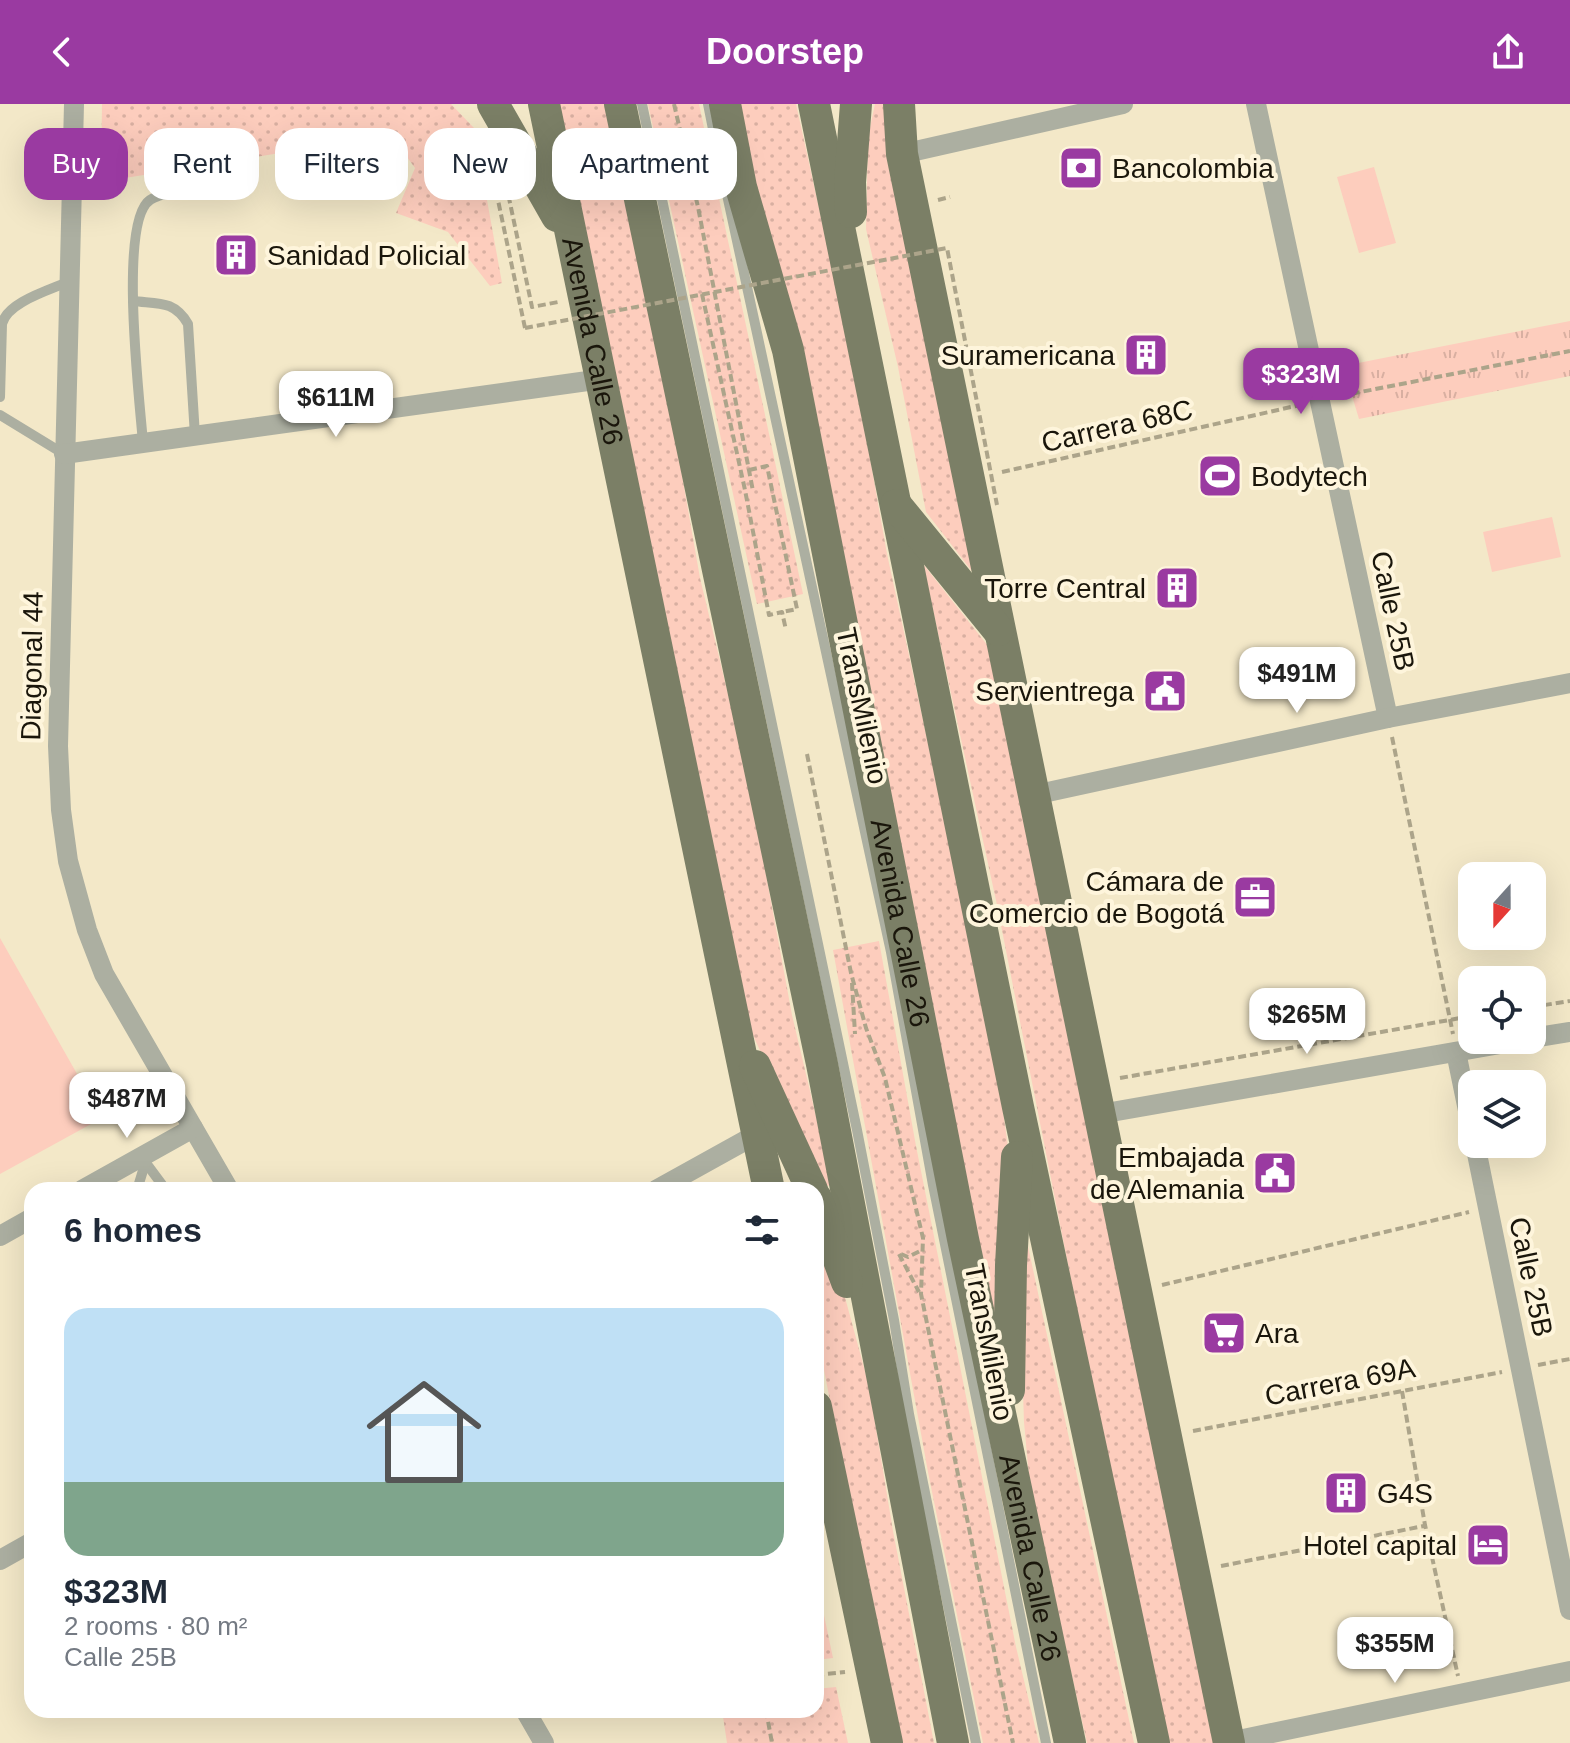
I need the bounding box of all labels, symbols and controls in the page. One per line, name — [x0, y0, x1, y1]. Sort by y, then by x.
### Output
icon: back — [40, 30, 84, 74]
icon: share — [1486, 30, 1530, 74]
text: Doorstep — [706, 31, 864, 72]
chip: Buy — [24, 128, 128, 200]
chip: Rent — [144, 128, 259, 200]
chip: Filters — [275, 128, 408, 200]
chip: New — [424, 128, 536, 200]
chip: Apartment — [552, 128, 737, 200]
bank icon: Bancolombia — [1057, 144, 1105, 192]
place label: Bancolombia — [1112, 153, 1274, 184]
building icon: Sanidad Policial — [212, 231, 260, 279]
street label: Avenida Calle 26 — [556, 234, 630, 448]
place label: Sanidad Policial — [267, 240, 466, 271]
building icon: Suramericana — [1122, 331, 1170, 379]
place label: Suramericana — [941, 340, 1115, 371]
pin: $323M — [1245, 348, 1357, 416]
text: $323M — [1261, 359, 1341, 389]
pin: $611M — [280, 371, 392, 439]
text: $611M — [297, 382, 375, 412]
street label: Carrera 68C — [1038, 394, 1196, 458]
sports icon: Bodytech — [1196, 452, 1244, 500]
place label: Bodytech — [1251, 461, 1368, 492]
street label: Calle 25B — [1365, 548, 1421, 674]
building icon: Torre Central — [1153, 564, 1201, 612]
place label: Torre Central — [984, 573, 1146, 604]
street label: Diagonal 44 — [15, 591, 49, 741]
street label: TransMilenio — [830, 625, 894, 787]
pin: $491M — [1241, 647, 1353, 715]
text: $491M — [1257, 658, 1337, 688]
public building icon: Servientrega — [1141, 667, 1189, 715]
place label: Servientrega — [975, 676, 1134, 707]
street label: Avenida Calle 26 — [865, 816, 936, 1029]
north arrow — [1458, 862, 1546, 950]
map controls — [1458, 862, 1546, 1158]
place label: Cámara de Comercio de Bogotá — [969, 866, 1224, 929]
office icon: Cámara de Comercio de Bogotá — [1231, 873, 1279, 921]
button: locate — [1458, 966, 1546, 1054]
pin: $265M — [1251, 988, 1363, 1056]
text: $265M — [1267, 999, 1347, 1029]
button: layers — [1458, 1070, 1546, 1158]
pin: $487M — [71, 1072, 183, 1140]
text: $487M — [87, 1083, 167, 1113]
place label: Embajada de Alemania — [1090, 1142, 1244, 1205]
public building icon: Embajada de Alemania — [1251, 1149, 1299, 1197]
icon: filters — [740, 1208, 784, 1252]
text: 6 homes — [64, 1211, 202, 1249]
street label: Calle 25B — [1503, 1214, 1559, 1340]
street label: TransMilenio — [959, 1261, 1019, 1423]
supermarket icon: Ara — [1200, 1309, 1248, 1357]
place label: Ara — [1255, 1318, 1299, 1349]
street label: Carrera 69A — [1262, 1352, 1418, 1412]
icon: home — [352, 1360, 496, 1504]
street label: Avenida Calle 26 — [994, 1451, 1068, 1664]
building icon: G4S — [1322, 1469, 1370, 1517]
place label: G4S — [1377, 1478, 1433, 1509]
hotel icon: Hotel capital — [1464, 1521, 1512, 1569]
place label: Hotel capital — [1303, 1530, 1457, 1561]
text: $323M — [64, 1572, 168, 1610]
text: 2 rooms · 80 m² — [64, 1611, 248, 1641]
pin: $355M — [1339, 1617, 1451, 1685]
text: $355M — [1355, 1628, 1435, 1658]
text: Calle 25B — [64, 1642, 177, 1672]

